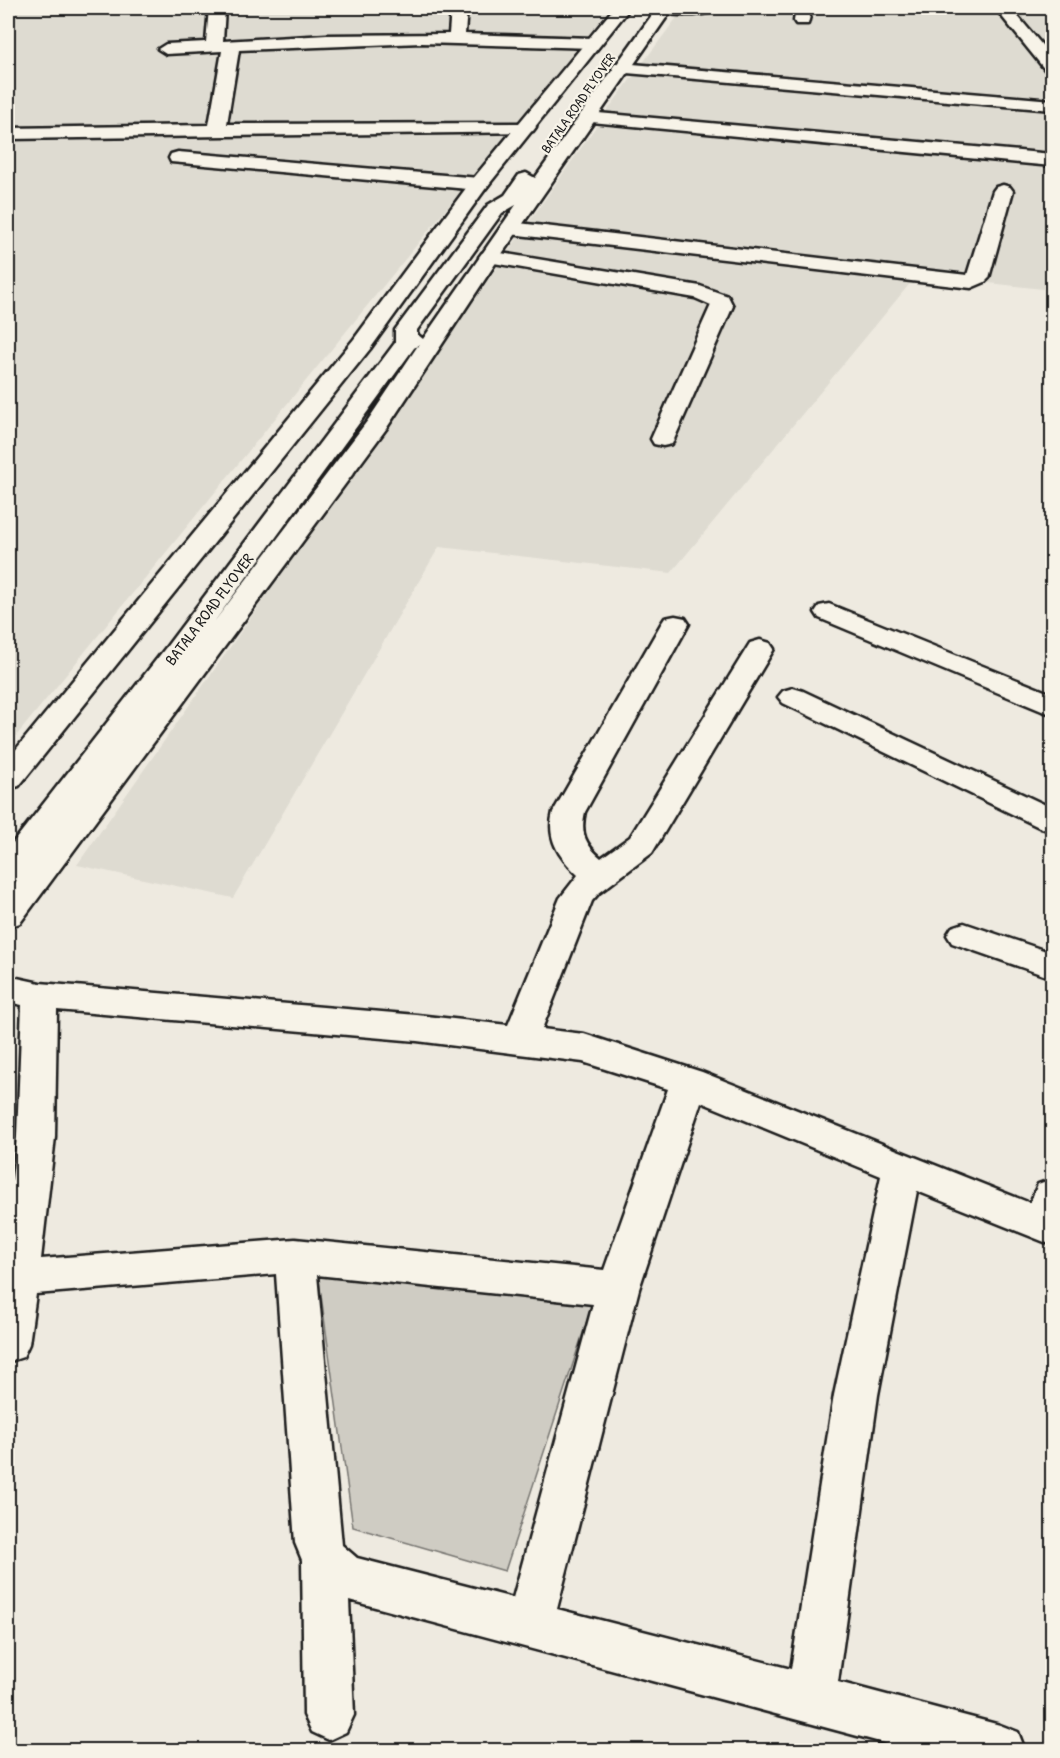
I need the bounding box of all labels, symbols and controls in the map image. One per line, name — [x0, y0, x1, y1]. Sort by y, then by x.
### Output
street label: BATALA ROAD FLYOVER — [536, 49, 619, 157]
street label: BATALA ROAD FLYOVER — [160, 548, 258, 670]

